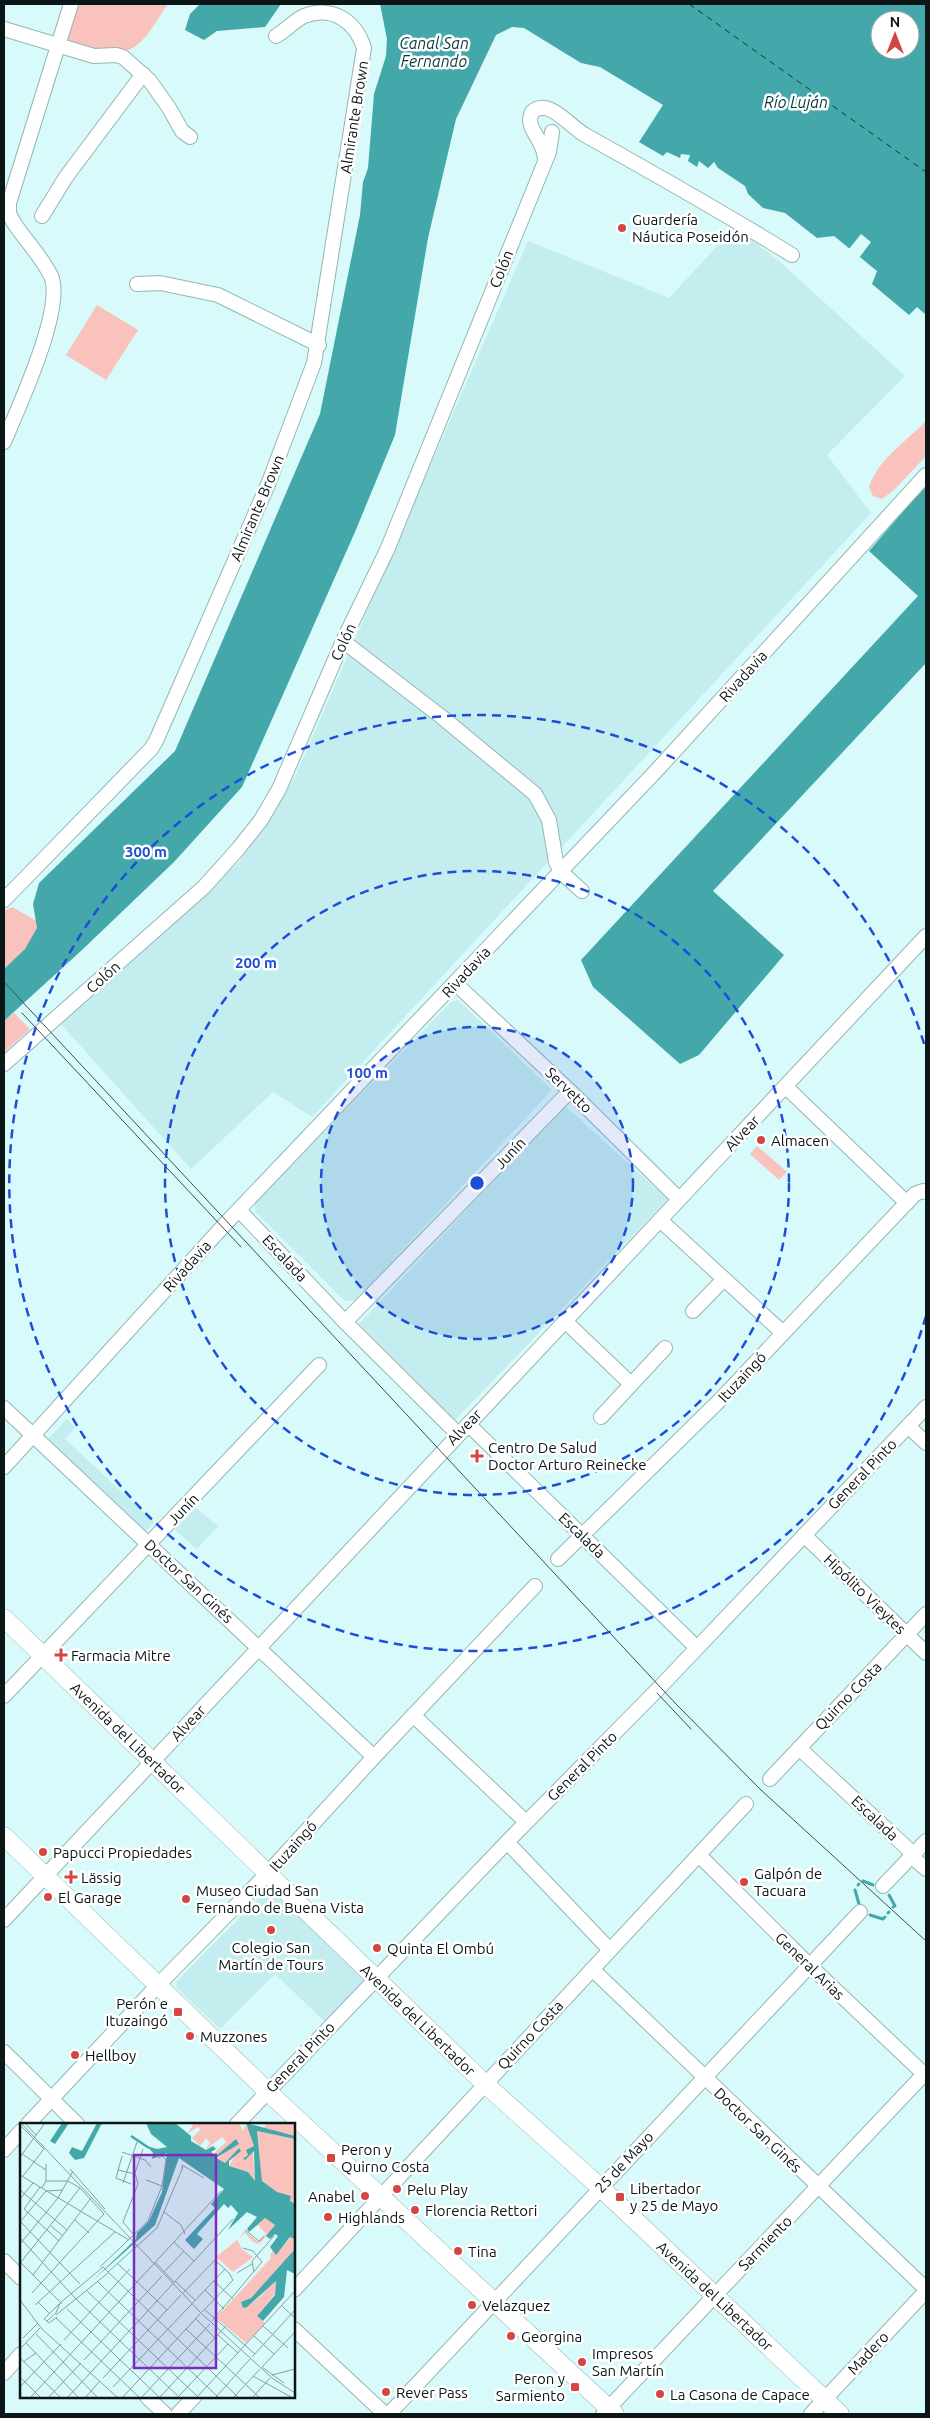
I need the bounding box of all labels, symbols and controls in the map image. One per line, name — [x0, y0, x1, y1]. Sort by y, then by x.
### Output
north arrow — [870, 10, 920, 60]
text: N — [890, 14, 900, 30]
water label: Canal San Fernando — [399, 34, 469, 70]
street label: Almirante Brown — [337, 59, 371, 175]
water label: Río Luján — [764, 93, 828, 111]
place label: Guardería Náutica Poseidón — [632, 211, 749, 245]
marker: Guardería Náutica Poseidón — [616, 222, 628, 234]
street label: Colón — [486, 248, 516, 290]
street label: Almirante Brown — [227, 452, 287, 564]
street label: Colón — [327, 621, 359, 663]
street label: Rivadavia — [716, 647, 770, 705]
text: 300 m — [125, 843, 167, 860]
street label: Rivadavia — [438, 943, 494, 1001]
text: 200 m — [235, 954, 277, 971]
street label: Colón — [83, 958, 123, 996]
text: 100 m — [346, 1064, 388, 1081]
street label: Servetto — [542, 1064, 596, 1116]
street label: Alvear — [721, 1112, 763, 1154]
place label: Almacen — [771, 1132, 829, 1149]
street label: Junín — [491, 1134, 529, 1172]
marker: Almacen — [755, 1134, 767, 1146]
centre of rings — [468, 1174, 486, 1192]
street label: Escalada — [259, 1231, 311, 1285]
street label: Rivadavia — [160, 1237, 214, 1295]
street label: Ituzaingó — [714, 1348, 770, 1406]
street label: Alvear — [443, 1406, 485, 1448]
street label: General Pinto — [824, 1435, 900, 1513]
place label: Centro De Salud Doctor Arturo Reinecke — [488, 1439, 647, 1473]
marker: Centro De Salud Doctor Arturo Reinecke — [470, 1449, 484, 1463]
street label: Junín — [164, 1490, 202, 1528]
street label: Escalada — [555, 1509, 609, 1561]
street label: Doctor San Ginés — [141, 1536, 237, 1626]
street label: Hipólito Vieytes — [821, 1551, 909, 1637]
place label: Farmacia Mitre — [71, 1647, 171, 1664]
marker: Farmacia Mitre — [55, 1649, 67, 1661]
street label: Quirno Costa — [811, 1658, 885, 1734]
street label: Avenida del Libertador — [67, 1679, 189, 1797]
street label: Alvear — [167, 1701, 209, 1744]
street label: General Pinto — [544, 1728, 620, 1804]
street label: Escalada — [848, 1792, 902, 1844]
street label: Ituzaingó — [266, 1817, 320, 1875]
place label: Papucci Propiedades — [53, 1844, 192, 1861]
marker: Papucci Propiedades — [37, 1846, 49, 1858]
place label: Galpón de Tacuara — [754, 1865, 822, 1899]
place label: Lässig — [81, 1869, 122, 1886]
marker: Lässig — [65, 1871, 77, 1883]
marker: Galpón de Tacuara — [738, 1876, 750, 1888]
place label: Museo Ciudad San Fernando de Buena Vista — [196, 1882, 364, 1916]
place label: El Garage — [58, 1889, 122, 1906]
marker: El Garage — [42, 1891, 54, 1903]
marker: Museo Ciudad San Fernando de Buena Vista — [180, 1893, 192, 1905]
marker: Colegio San Martín de Tours — [265, 1924, 277, 1936]
street label: General Arias — [772, 1929, 848, 2003]
place label: Colegio San Martín de Tours — [218, 1939, 324, 1973]
place label: Quinta El Ombú — [387, 1940, 494, 1957]
marker: Quinta El Ombú — [371, 1942, 383, 1954]
street label: Avenida del Libertador — [357, 1961, 479, 2079]
place label: Perón e Ituzaingó — [106, 1995, 168, 2029]
street label: Quirno Costa — [494, 1997, 566, 2073]
marker: Perón e Ituzaingó — [172, 2006, 184, 2018]
street label: General Pinto — [262, 2018, 338, 2096]
place label: Muzzones — [200, 2028, 267, 2045]
marker: Muzzones — [184, 2030, 196, 2042]
place label: Hellboy — [85, 2047, 136, 2064]
marker: Hellboy — [69, 2049, 81, 2061]
street label: Doctor San Ginés — [711, 2084, 805, 2176]
inset map — [20, 2123, 295, 2398]
street label: 25 de Mayo — [591, 2128, 657, 2196]
place label: Peron y Quirno Costa — [341, 2141, 429, 2175]
marker: Peron y Quirno Costa — [325, 2152, 337, 2164]
place label: Libertador y 25 de Mayo — [630, 2180, 718, 2214]
place label: Pelu Play — [407, 2181, 468, 2198]
marker: Pelu Play — [391, 2183, 403, 2195]
place label: Anabel — [308, 2188, 355, 2205]
marker: Anabel — [359, 2190, 371, 2202]
marker: Libertador y 25 de Mayo — [614, 2191, 626, 2203]
place label: Florencia Rettori — [425, 2202, 537, 2219]
marker: Florencia Rettori — [409, 2204, 421, 2216]
place label: Highlands — [338, 2209, 405, 2226]
marker: Highlands — [322, 2211, 334, 2223]
street label: Sarmiento — [735, 2212, 795, 2274]
street label: Avenida del Libertador — [653, 2238, 777, 2354]
place label: Tina — [468, 2243, 497, 2260]
marker: Tina — [452, 2245, 464, 2257]
place label: Velazquez — [482, 2297, 550, 2314]
marker: Velazquez — [466, 2299, 478, 2311]
place label: Georgina — [521, 2328, 582, 2345]
street label: Madero — [844, 2328, 892, 2378]
marker: Georgina — [505, 2330, 517, 2342]
place label: Impresos San Martín — [592, 2345, 664, 2379]
marker: Impresos San Martín — [576, 2356, 588, 2368]
place label: Peron y Sarmiento — [496, 2370, 565, 2404]
marker: Peron y Sarmiento — [569, 2381, 581, 2393]
place label: Rever Pass — [396, 2384, 468, 2401]
marker: Rever Pass — [380, 2386, 392, 2398]
place label: La Casona de Capace — [670, 2386, 810, 2403]
marker: La Casona de Capace — [654, 2388, 666, 2400]

